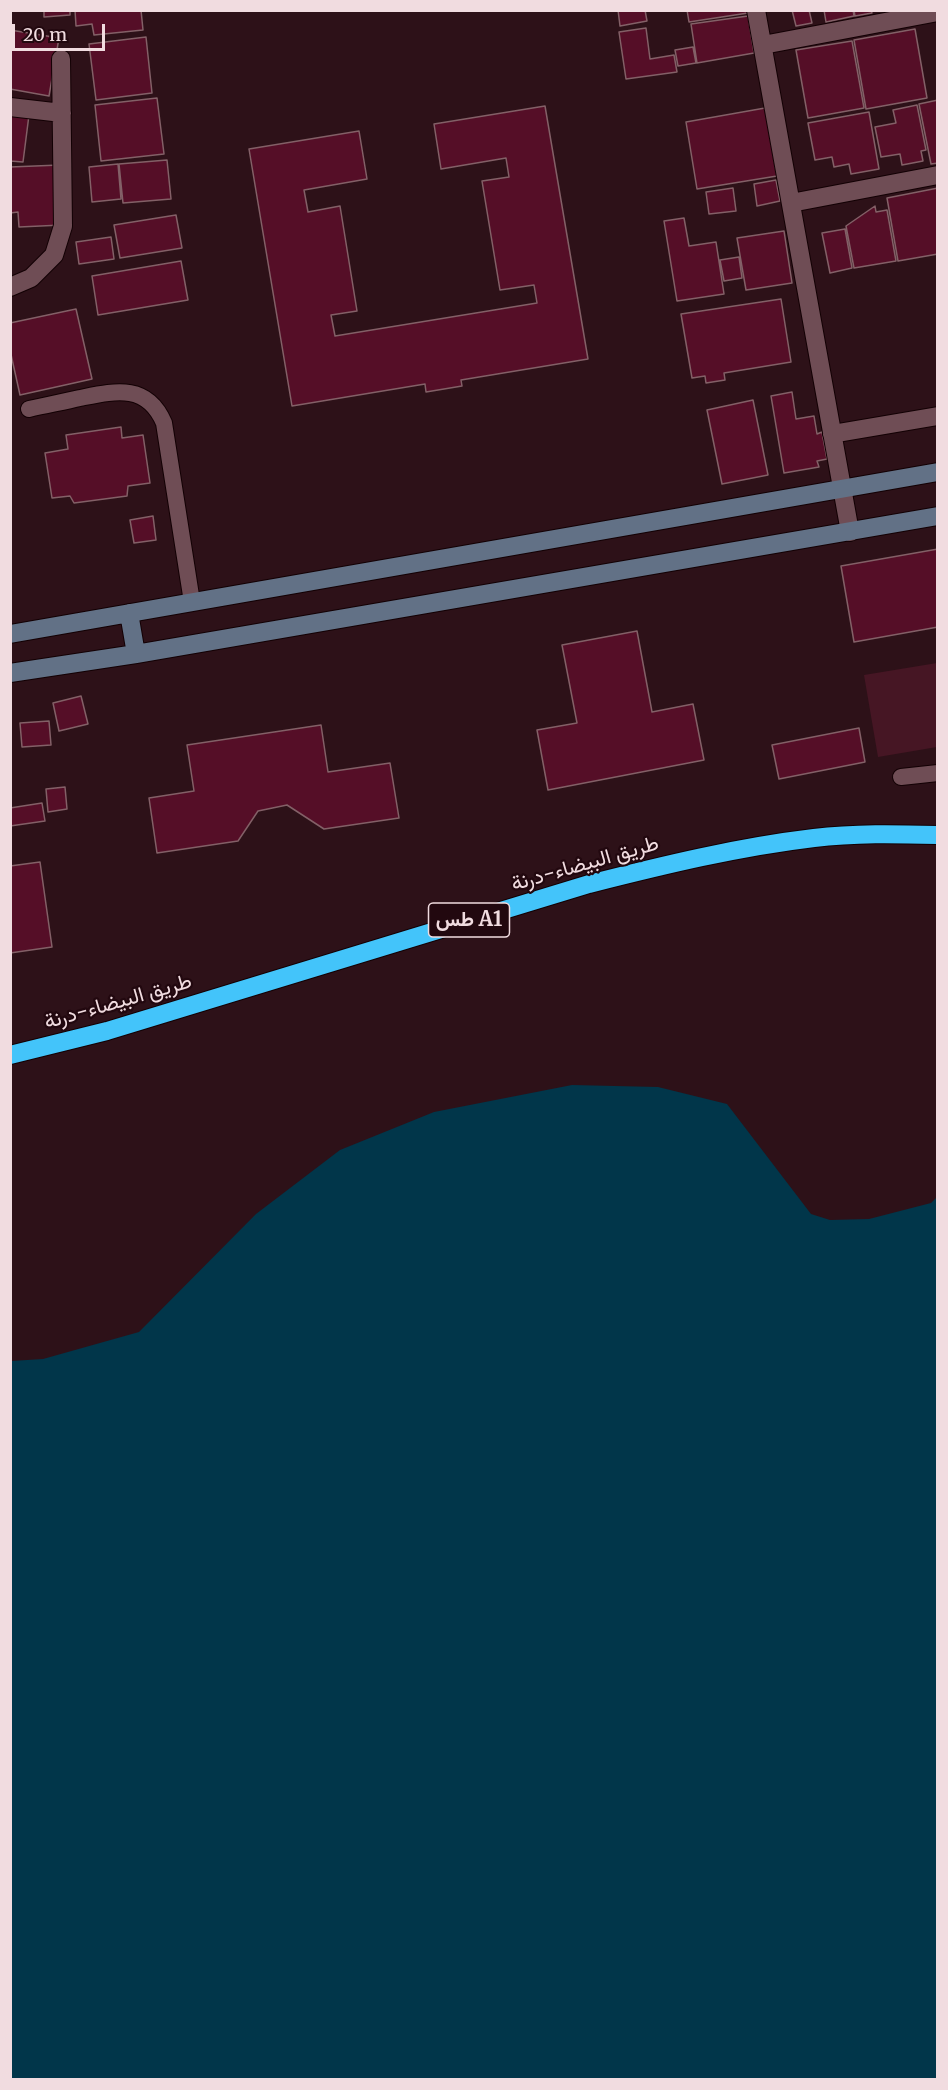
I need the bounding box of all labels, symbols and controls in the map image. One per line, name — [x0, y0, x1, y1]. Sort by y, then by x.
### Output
scale bar — [15, 12, 108, 50]
text: 20 m — [23, 23, 67, 46]
street label: طريق البيضاء-درنة — [508, 831, 662, 897]
road number: طس A1 — [428, 903, 510, 937]
street label: طريق البيضاء-درنة — [41, 969, 195, 1035]

